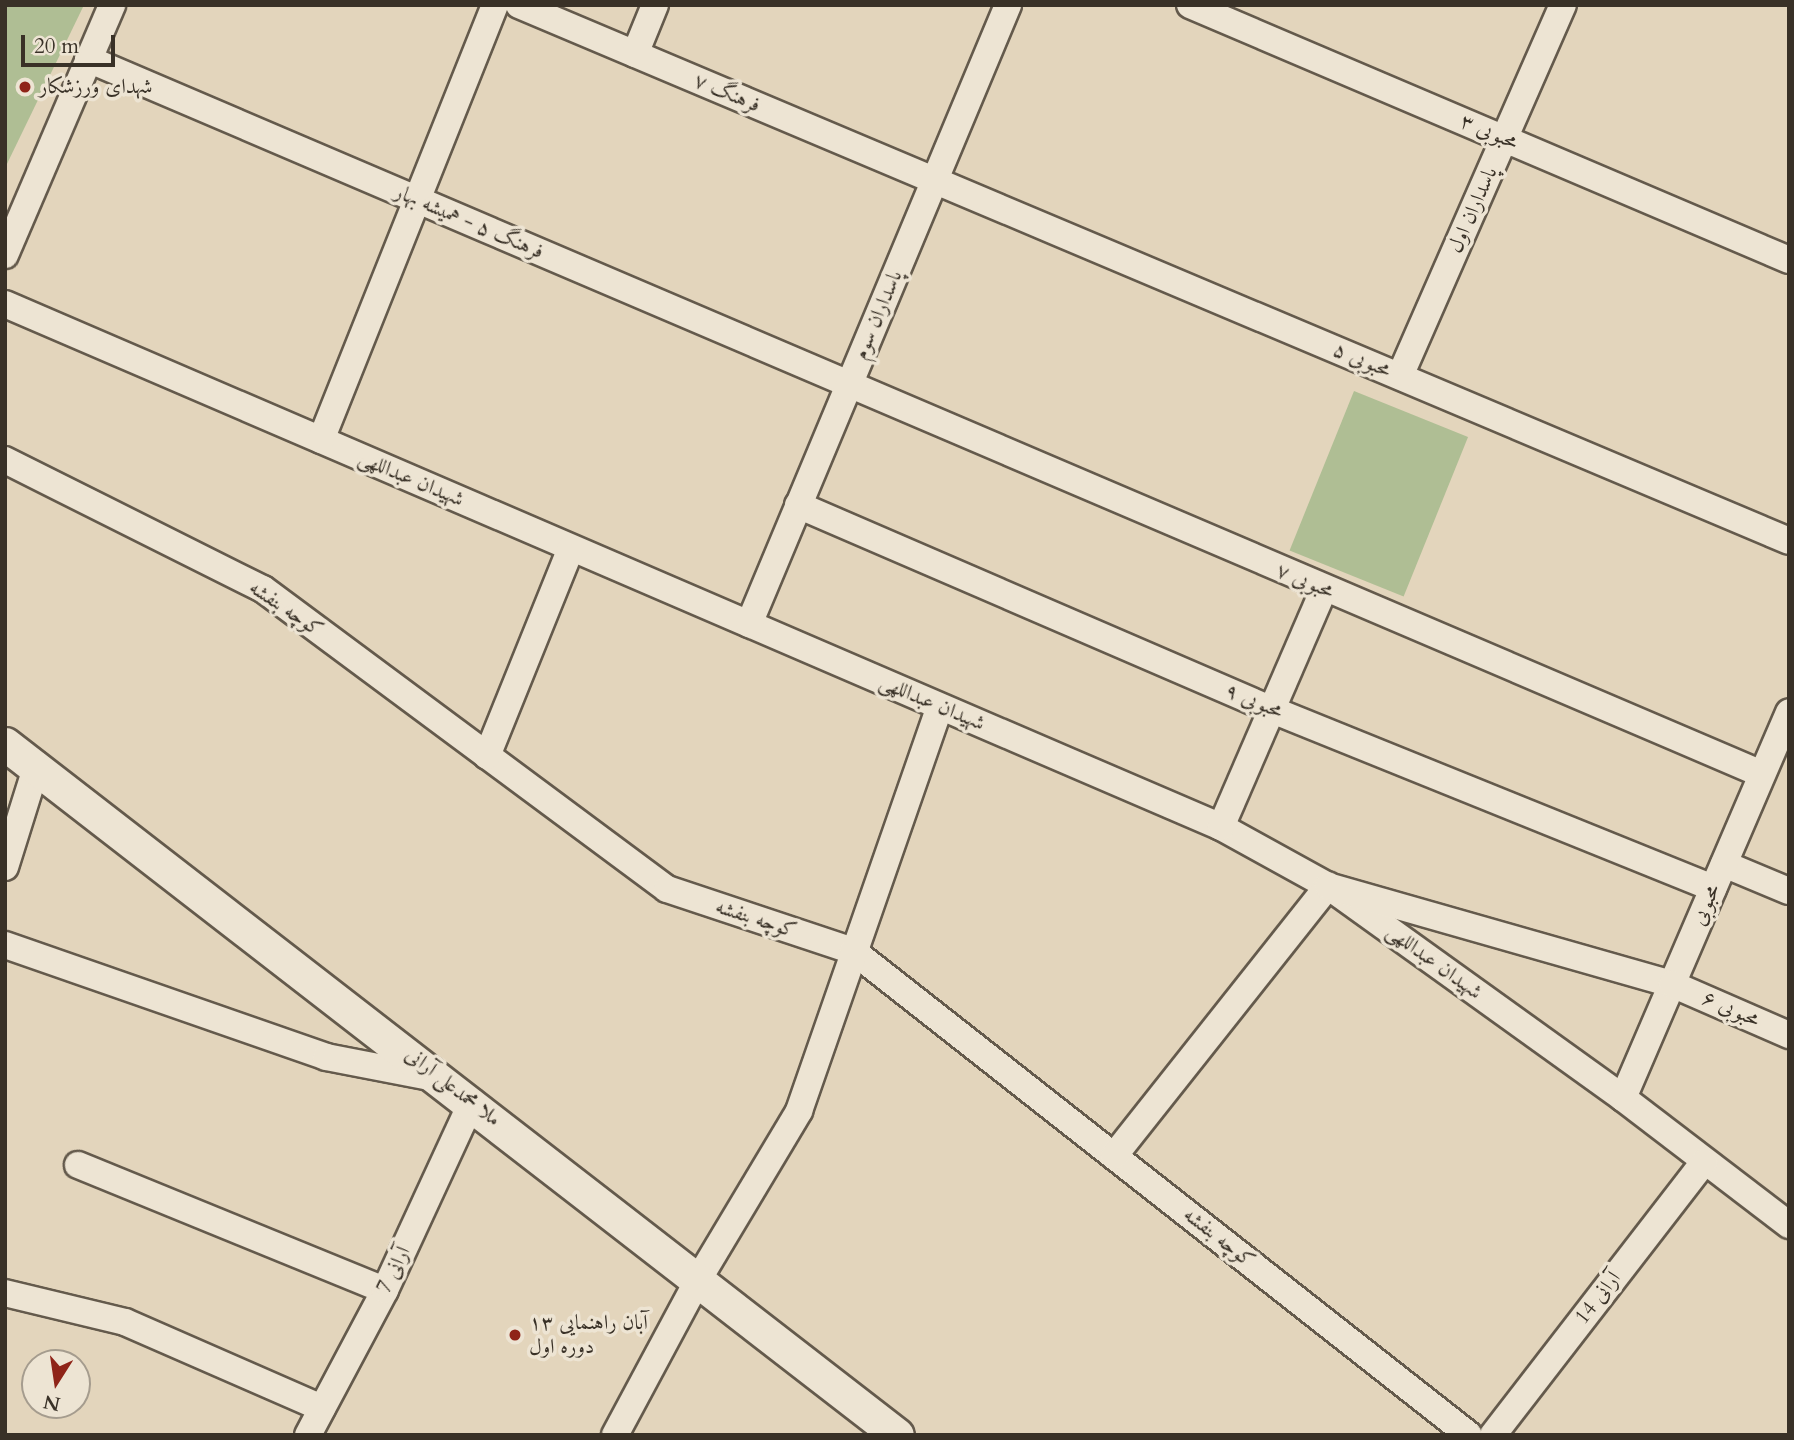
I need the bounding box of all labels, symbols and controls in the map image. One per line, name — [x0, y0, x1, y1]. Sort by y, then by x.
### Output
scale bar — [24, 21, 119, 65]
text: 20 m — [34, 32, 79, 61]
street label: فرهنگ ۷ — [690, 68, 764, 118]
place label: شهدای ورزشکار — [39, 74, 153, 100]
marker: شهدای ورزشکار — [17, 79, 33, 95]
street label: محبوبی ۳ — [1456, 109, 1522, 155]
street label: پاسداران اول — [1443, 163, 1503, 257]
street label: فرهنگ ۵ - همیشه بهار — [391, 179, 547, 265]
street label: پاسداران سوم — [848, 267, 908, 363]
street label: محبوبی ۵ — [1329, 337, 1395, 383]
street label: شهیدان عبداللهی — [354, 445, 468, 513]
street label: محبوبی ۷ — [1272, 558, 1338, 604]
street label: کوچه بنفشه — [244, 575, 328, 643]
street label: شهیدان عبداللهی — [875, 669, 989, 737]
street label: محبوبی ۹ — [1221, 678, 1287, 724]
street label: محبوبی — [1686, 881, 1726, 929]
street label: کوچه بنفشه — [712, 894, 800, 944]
street label: شهیدان عبداللهی — [1381, 919, 1487, 1005]
street label: محبوبی ۶ — [1698, 985, 1764, 1033]
street label: ملا محمدعلی آرانی — [400, 1042, 506, 1132]
street label: کوچه بنفشه — [1178, 1202, 1260, 1274]
street label: آرانی 7 — [372, 1242, 416, 1298]
street label: آرانی 14 — [1570, 1267, 1626, 1329]
place label: ۱۳ آبان راهنمایی دوره اول — [529, 1310, 648, 1360]
marker: ۱۳ آبان راهنمایی دوره اول — [507, 1327, 523, 1343]
north arrow — [21, 1349, 91, 1419]
text: N — [41, 1388, 63, 1417]

